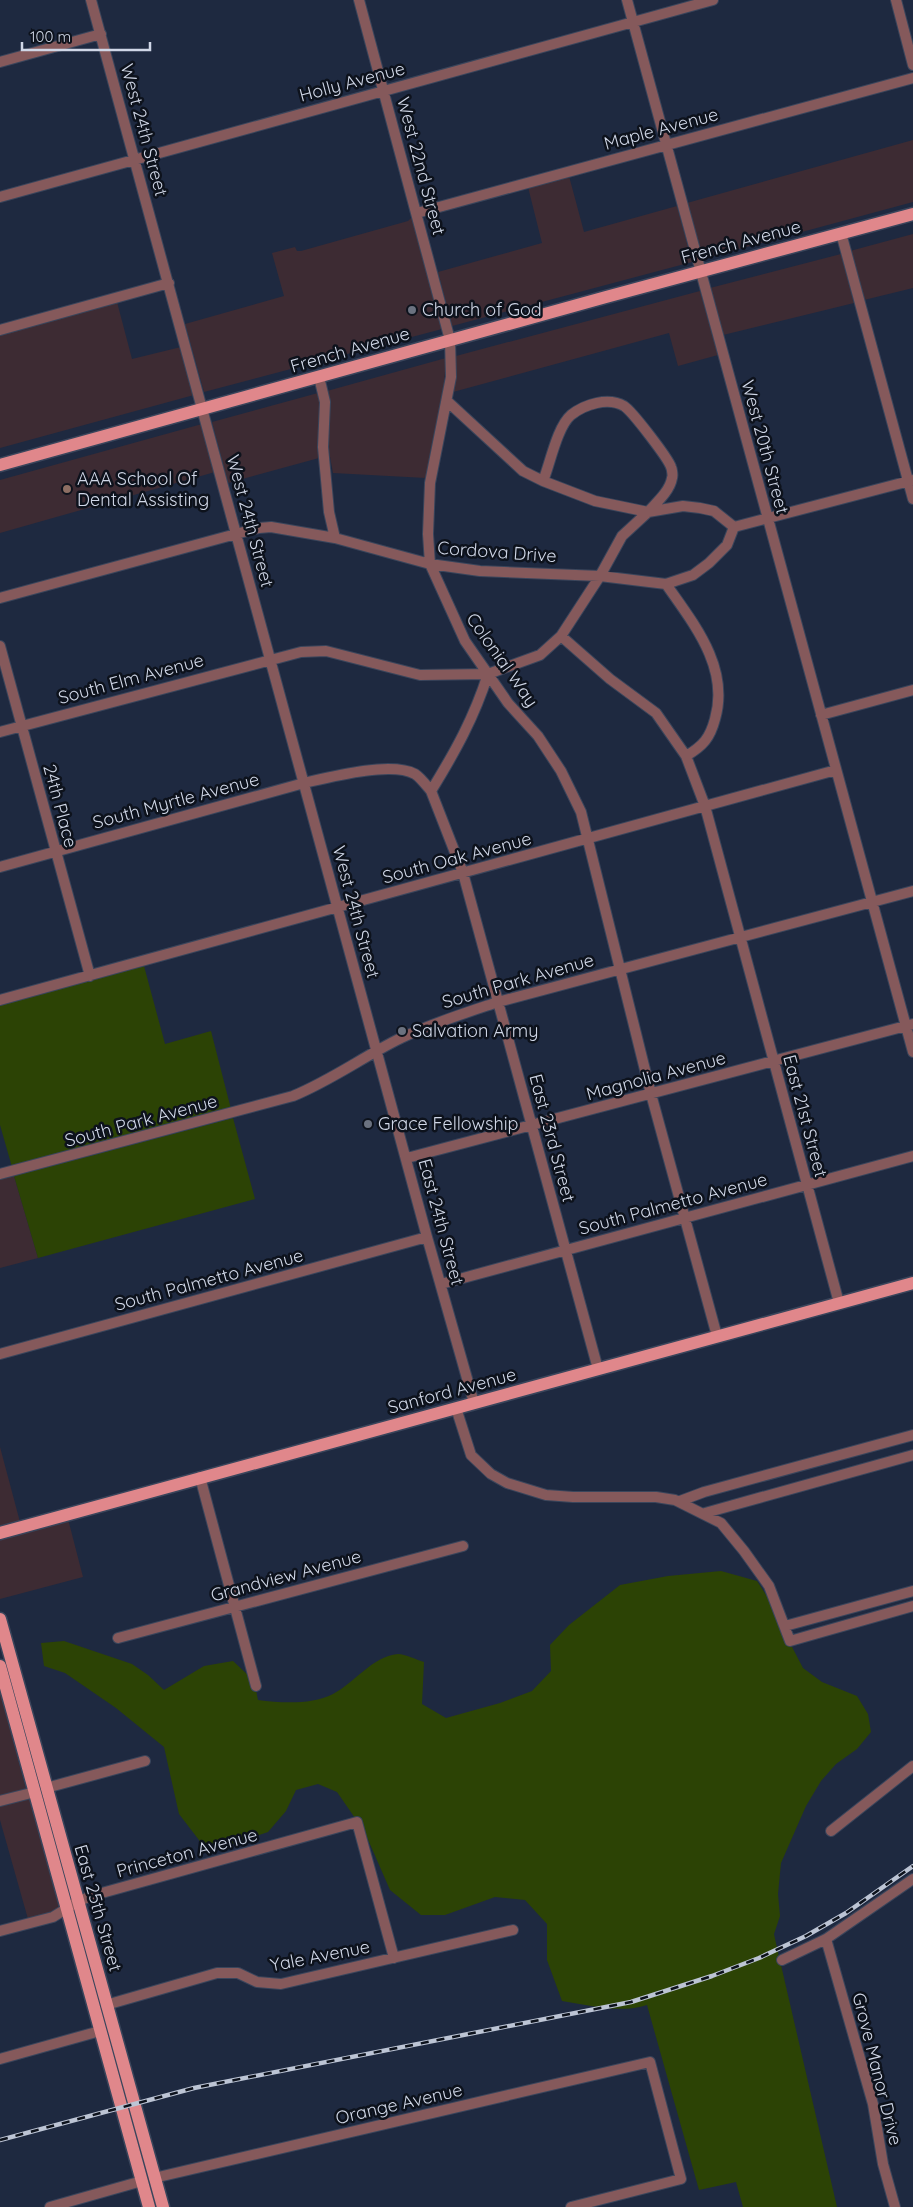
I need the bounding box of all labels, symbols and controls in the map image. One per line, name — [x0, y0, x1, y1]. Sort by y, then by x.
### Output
scale bar — [22, 20, 150, 52]
text: 100 m — [30, 27, 71, 46]
street label: Holly Avenue — [296, 56, 407, 107]
street label: West 24th Street — [116, 61, 173, 199]
street label: West 22nd Street — [392, 94, 451, 237]
street label: Maple Avenue — [601, 102, 721, 155]
street label: French Avenue — [678, 214, 803, 269]
place label: Church of God — [422, 298, 542, 321]
marker: Church of God — [406, 304, 418, 316]
street label: French Avenue — [287, 321, 412, 378]
street label: West 20th Street — [737, 377, 794, 516]
street label: West 24th Street — [222, 452, 279, 590]
place label: AAA School Of Dental Assisting — [77, 467, 209, 511]
marker: AAA School Of Dental Assisting — [61, 483, 73, 495]
street label: Cordova Drive — [437, 536, 557, 567]
street label: Colonial Way — [461, 608, 543, 711]
street label: South Elm Avenue — [56, 648, 206, 709]
street label: 24th Place — [38, 762, 83, 850]
street label: South Myrtle Avenue — [90, 767, 262, 834]
street label: South Oak Avenue — [380, 827, 534, 888]
street label: West 24th Street — [328, 843, 385, 981]
street label: South Park Avenue — [439, 948, 597, 1013]
place label: Salvation Army — [412, 1019, 538, 1042]
marker: Salvation Army — [396, 1025, 408, 1037]
street label: Magnolia Avenue — [583, 1046, 728, 1105]
street label: East 21st Street — [778, 1052, 833, 1180]
street label: East 23rd Street — [524, 1071, 581, 1204]
street label: South Park Avenue — [62, 1089, 220, 1152]
place label: Grace Fellowship — [378, 1112, 519, 1135]
marker: Grace Fellowship — [362, 1118, 374, 1130]
street label: East 24th Street — [414, 1156, 469, 1288]
street label: South Palmetto Avenue — [576, 1167, 770, 1240]
street label: South Palmetto Avenue — [112, 1243, 306, 1316]
street label: Sanford Avenue — [385, 1362, 519, 1419]
street label: Grandview Avenue — [208, 1544, 364, 1607]
street label: Princeton Avenue — [114, 1823, 260, 1882]
street label: East 25th Street — [69, 1842, 128, 1974]
street label: Yale Avenue — [268, 1935, 372, 1976]
street label: Grove Manor Drive — [847, 1990, 908, 2148]
street label: Orange Avenue — [333, 2078, 464, 2129]

